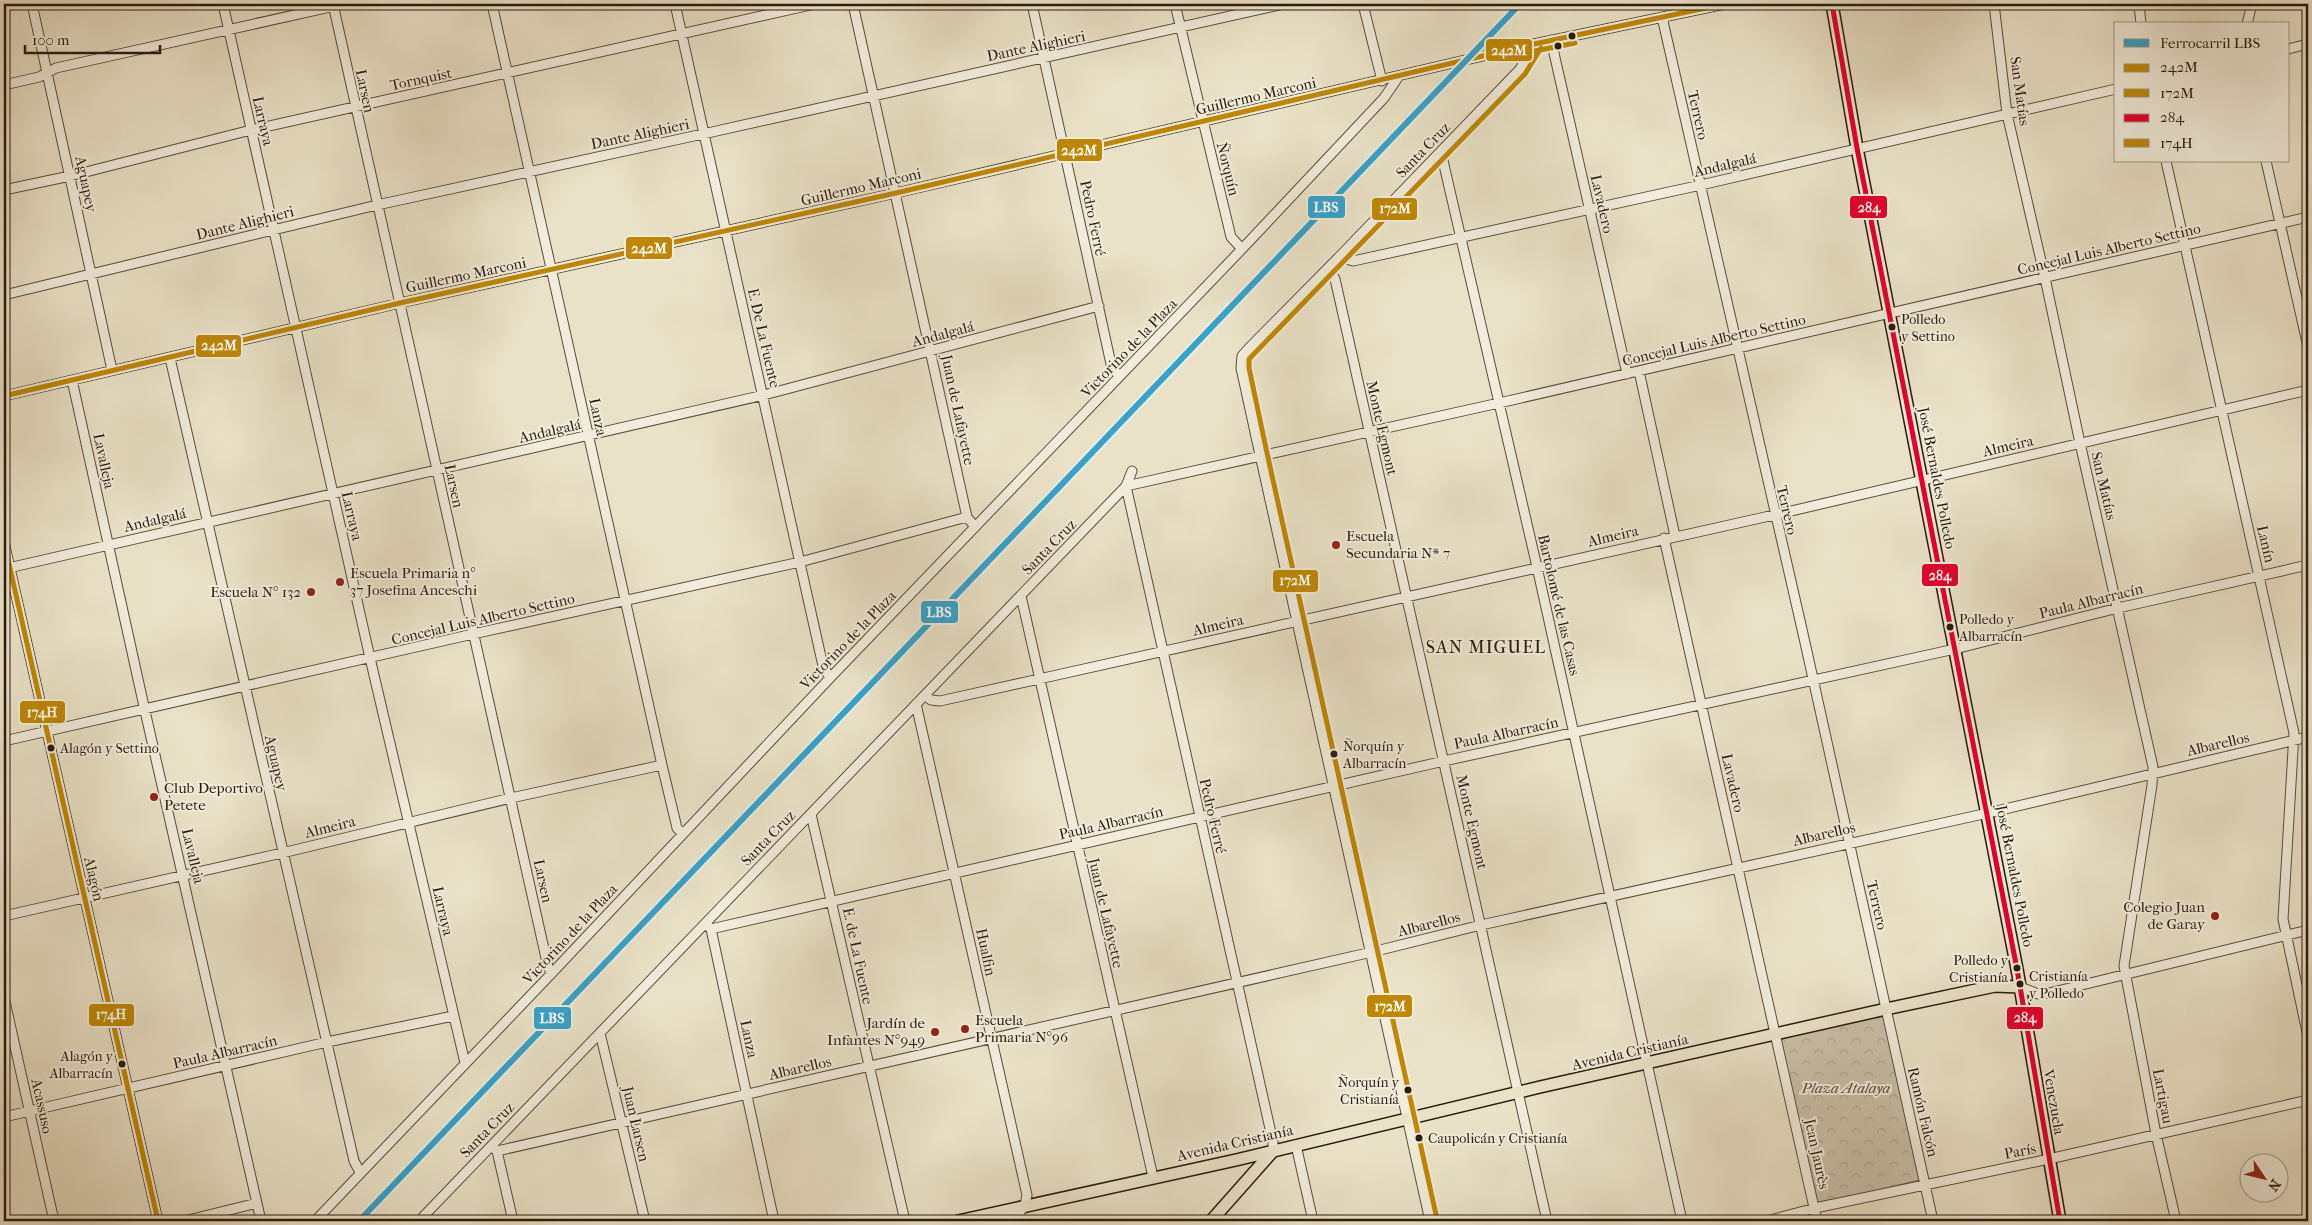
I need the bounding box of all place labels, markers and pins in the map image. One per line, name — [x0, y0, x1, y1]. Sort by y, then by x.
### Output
unlabelled marker — [1567, 31, 1577, 41]
unlabelled marker — [1553, 41, 1563, 51]
place label: Polledo y Settino — [1901, 311, 1955, 345]
marker: Polledo y Settino — [1887, 322, 1897, 332]
place label: Escuela Secundaria N* 7 — [1346, 527, 1450, 562]
marker: Escuela Secundaria N* 7 — [1330, 539, 1342, 551]
place label: Escuela Primaria n° 37 Josefina Anceschi — [350, 564, 478, 599]
marker: Escuela Primaria n° 37 Josefina Anceschi — [334, 576, 346, 588]
place label: Escuela N° 132 — [210, 583, 301, 601]
marker: Escuela N° 132 — [305, 586, 317, 598]
place label: Polledo y Albarracín — [1958, 611, 2023, 645]
marker: Polledo y Albarracín — [1945, 622, 1955, 632]
place label: Ñorquín y Albarracín — [1342, 738, 1407, 772]
place label: Alagón y Settino — [59, 740, 159, 757]
marker: Alagón y Settino — [46, 743, 56, 753]
marker: Ñorquín y Albarracín — [1329, 749, 1339, 759]
place label: Club Deportivo Petete — [164, 779, 263, 814]
marker: Club Deportivo Petete — [148, 791, 160, 803]
place label: Colegio Juan de Garay — [2123, 898, 2206, 933]
marker: Colegio Juan de Garay — [2209, 910, 2221, 922]
place label: Polledo y Cristianía — [1949, 952, 2009, 986]
marker: Polledo y Cristianía — [2012, 963, 2022, 973]
place label: Cristianía y Polledo — [2029, 968, 2089, 1002]
marker: Cristianía y Polledo — [2015, 979, 2025, 989]
place label: Escuela Primaria N°96 — [975, 1011, 1069, 1046]
place label: Jardín de Infantes N°949 — [827, 1014, 926, 1049]
marker: Escuela Primaria N°96 — [959, 1023, 971, 1035]
marker: Jardín de Infantes N°949 — [929, 1026, 941, 1038]
place label: Alagón y Albarracín — [49, 1048, 114, 1082]
marker: Alagón y Albarracín — [117, 1059, 127, 1069]
place label: Ñorquín y Cristianía — [1338, 1074, 1400, 1108]
marker: Ñorquín y Cristianía — [1403, 1085, 1413, 1095]
place label: Caupolicán y Cristianía — [1428, 1130, 1568, 1147]
marker: Caupolicán y Cristianía — [1414, 1133, 1424, 1143]

